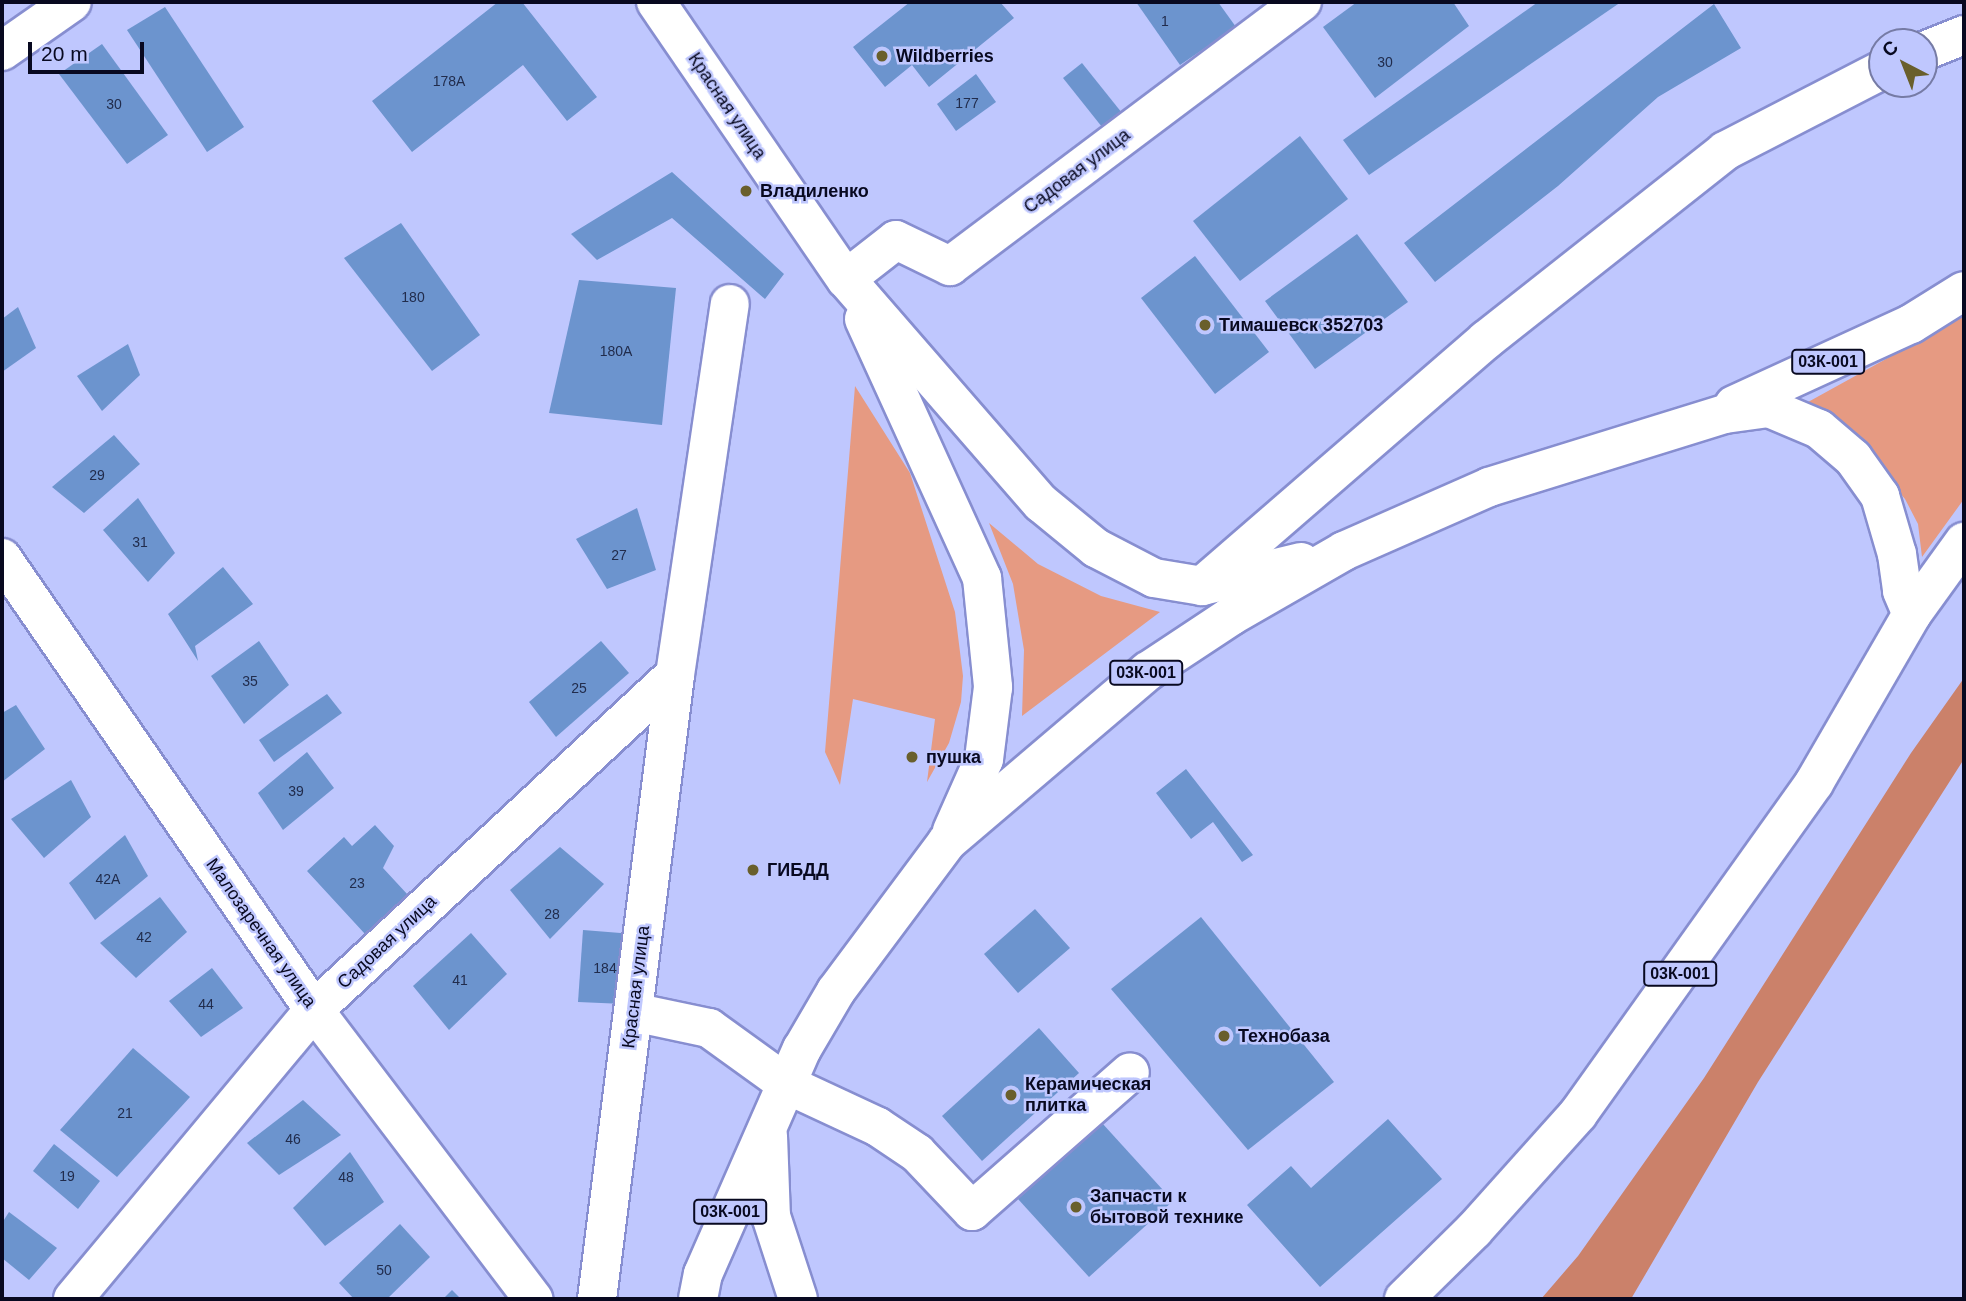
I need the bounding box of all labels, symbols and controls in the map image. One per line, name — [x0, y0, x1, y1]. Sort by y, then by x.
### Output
house number: 1 — [1161, 13, 1169, 29]
scale bar — [32, 28, 147, 72]
north arrow — [1868, 28, 1938, 98]
text: С — [1878, 36, 1902, 61]
text: 20 m — [41, 42, 88, 65]
place label: Wildberries — [896, 45, 994, 67]
marker: Wildberries — [874, 48, 890, 64]
street label: Красная улица — [683, 49, 771, 163]
house number: 30 — [1377, 54, 1393, 70]
house number: 178А — [433, 73, 465, 89]
house number: 177 — [955, 95, 979, 111]
house number: 30 — [106, 96, 122, 112]
street label: Садовая улица — [1020, 124, 1134, 218]
place label: Владиленко — [760, 180, 869, 202]
marker: Владиленко — [738, 183, 754, 199]
house number: 180 — [401, 289, 425, 305]
place label: Тимашевск 352703 — [1219, 314, 1383, 336]
marker: Тимашевск 352703 — [1197, 317, 1213, 333]
house number: 180А — [600, 343, 632, 359]
road number: 03К-001 — [1790, 350, 1867, 374]
house number: 29 — [89, 467, 105, 483]
house number: 31 — [132, 534, 148, 550]
house number: 27 — [611, 547, 627, 563]
road number: 03К-001 — [1108, 660, 1184, 686]
house number: 35 — [242, 673, 258, 689]
house number: 25 — [571, 680, 587, 696]
place label: пушка — [926, 746, 981, 768]
marker: пушка — [904, 749, 920, 765]
house number: 39 — [288, 783, 304, 799]
street label: Малозаречная улица — [201, 854, 321, 1012]
place label: ГИБДД — [767, 859, 829, 881]
marker: ГИБДД — [745, 862, 761, 878]
house number: 42А — [96, 871, 120, 887]
house number: 23 — [349, 875, 365, 891]
street label: Садовая улица — [333, 891, 441, 993]
house number: 28 — [544, 906, 560, 922]
street label: Красная улица — [618, 924, 654, 1050]
house number: 42 — [136, 929, 152, 945]
house number: 184 — [593, 960, 617, 976]
road number: 03К-001 — [1642, 962, 1718, 986]
house number: 41 — [452, 972, 468, 988]
house number: 44 — [198, 996, 214, 1012]
place label: Технобаза — [1238, 1025, 1330, 1047]
marker: Технобаза — [1216, 1028, 1232, 1044]
place label: Керамическая плитка — [1025, 1074, 1151, 1116]
marker: Керамическая плитка — [1003, 1087, 1019, 1103]
house number: 21 — [117, 1105, 133, 1121]
house number: 46 — [285, 1131, 301, 1147]
house number: 19 — [59, 1168, 75, 1184]
house number: 48 — [338, 1169, 354, 1185]
place label: Запчасти к бытовой технике — [1090, 1186, 1244, 1228]
marker: Запчасти к бытовой технике — [1068, 1199, 1084, 1215]
road number: 03К-001 — [692, 1200, 768, 1224]
house number: 50 — [376, 1262, 392, 1278]

